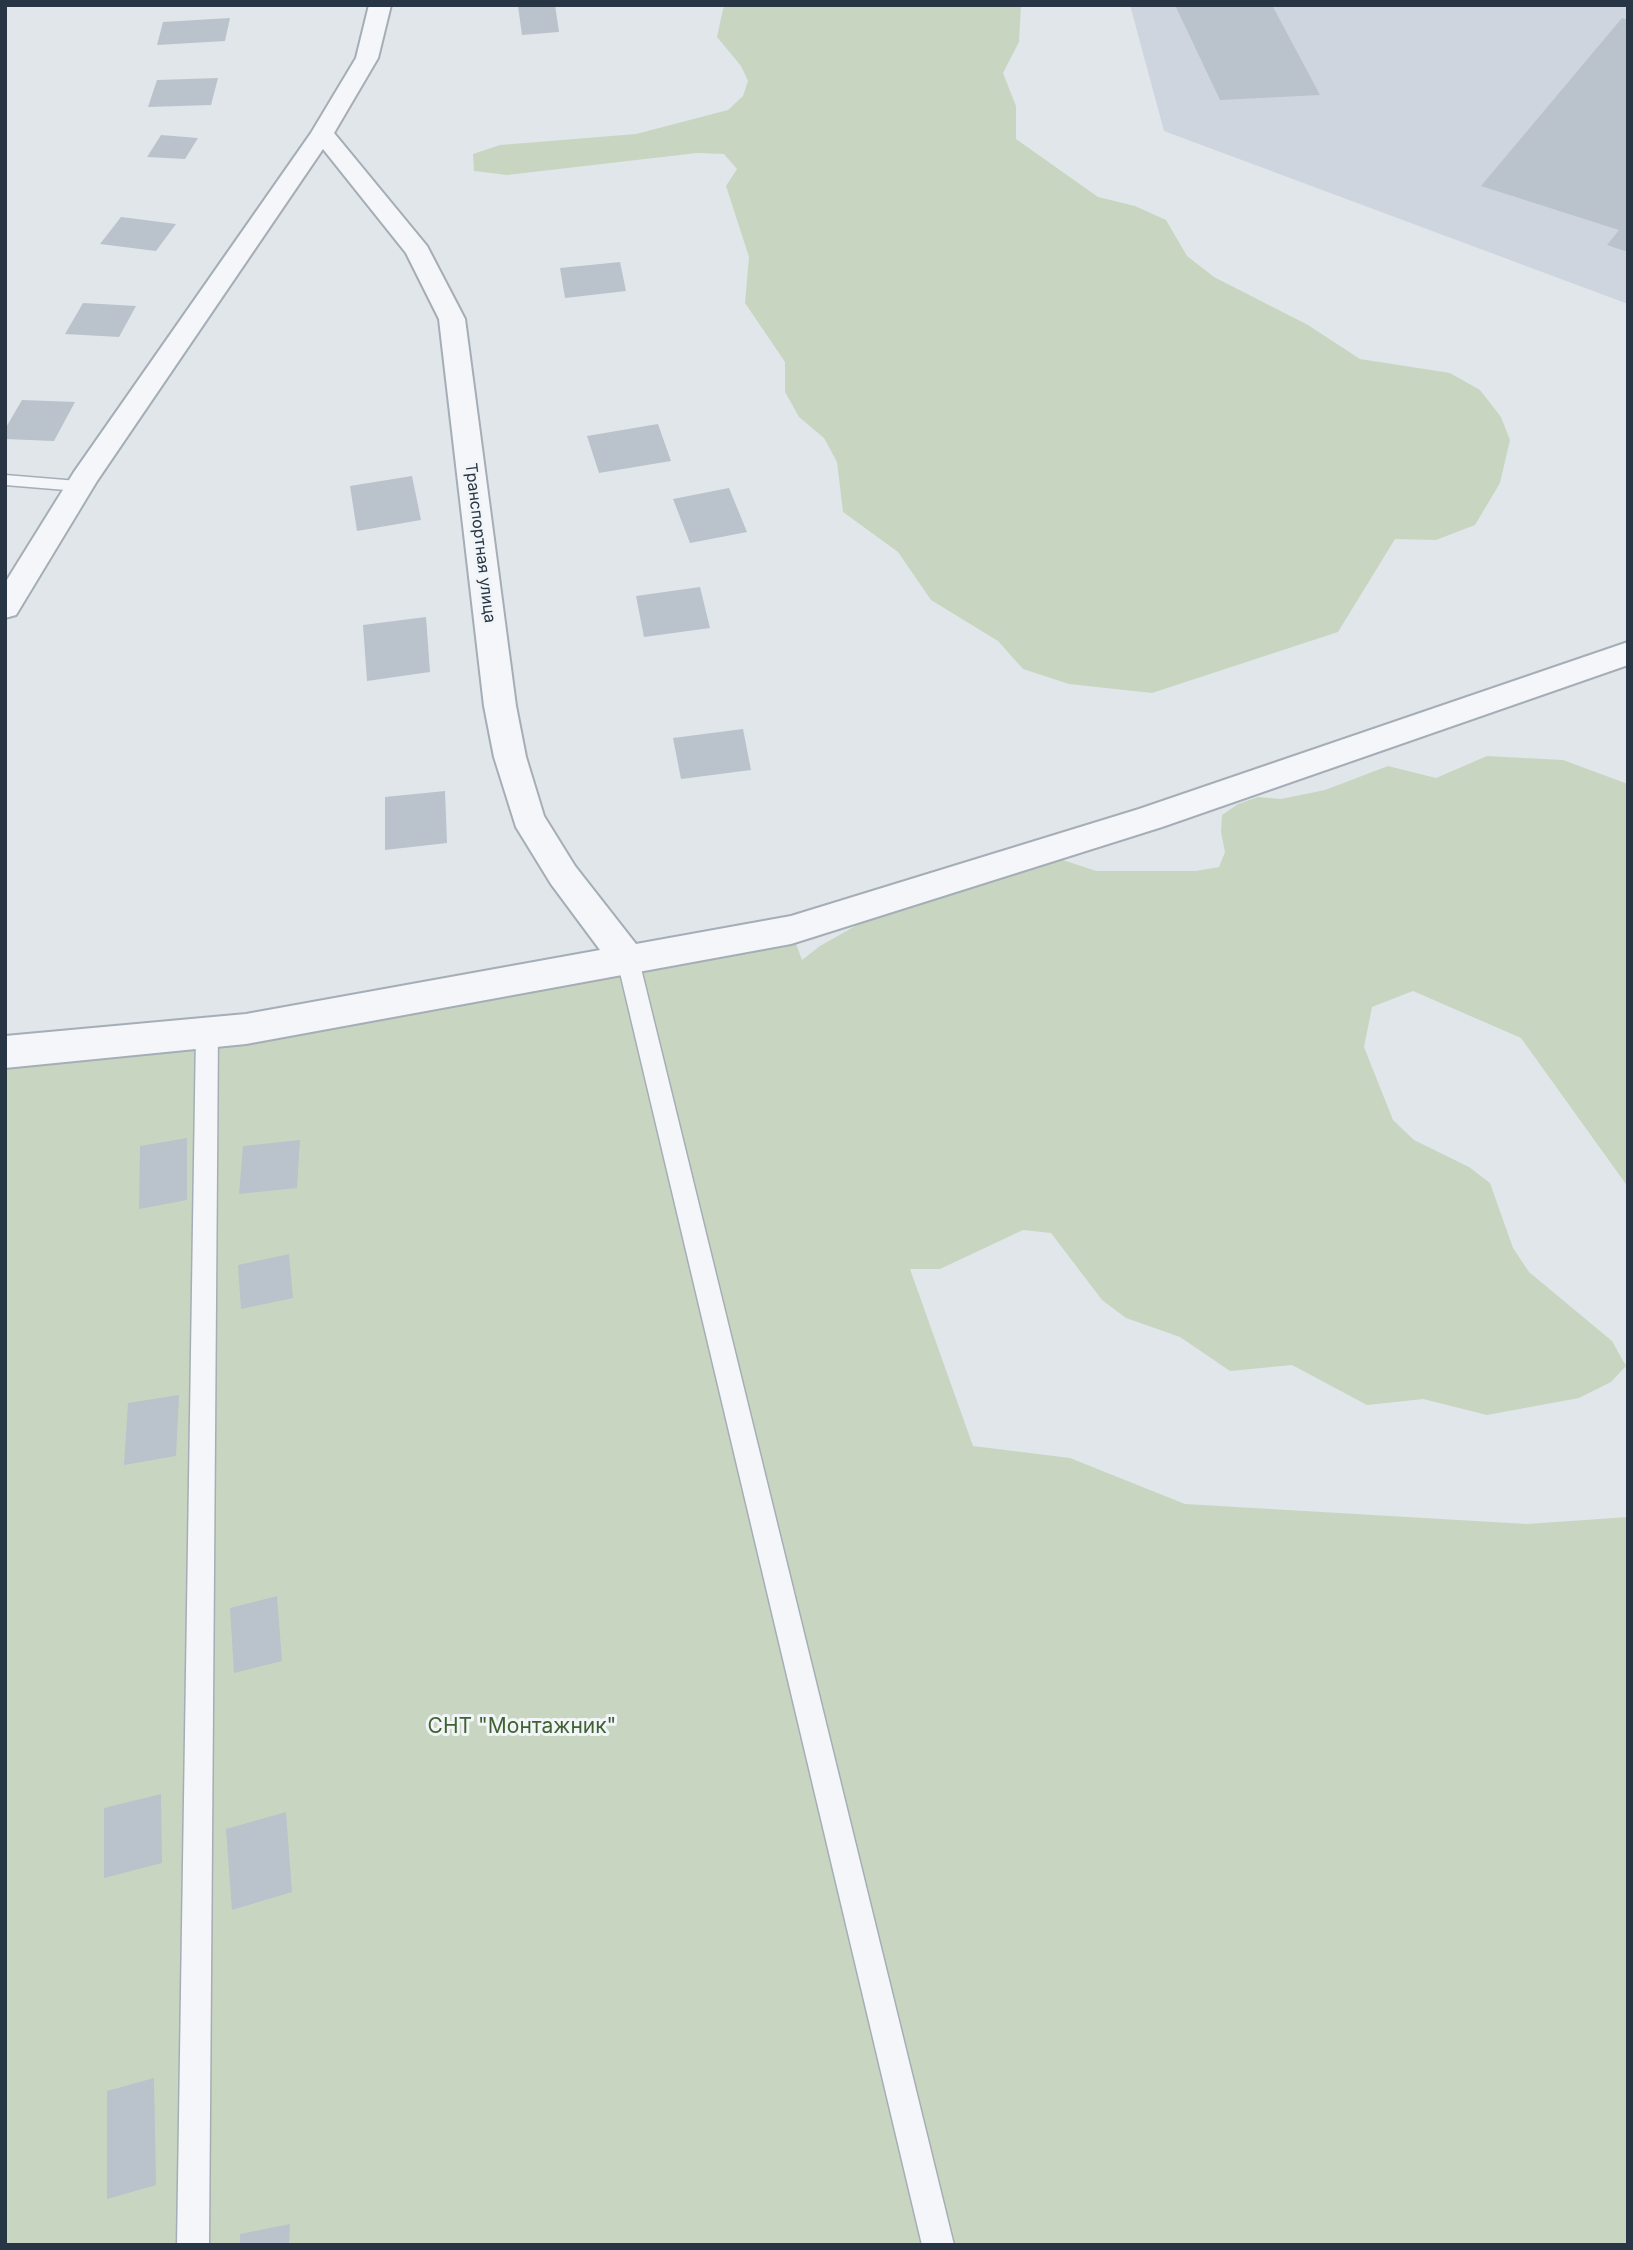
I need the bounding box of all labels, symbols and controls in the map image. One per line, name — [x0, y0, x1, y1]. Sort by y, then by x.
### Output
street label: Транспортная улица — [461, 462, 499, 624]
park label: СНТ "Монтажник" — [428, 1714, 616, 1740]

